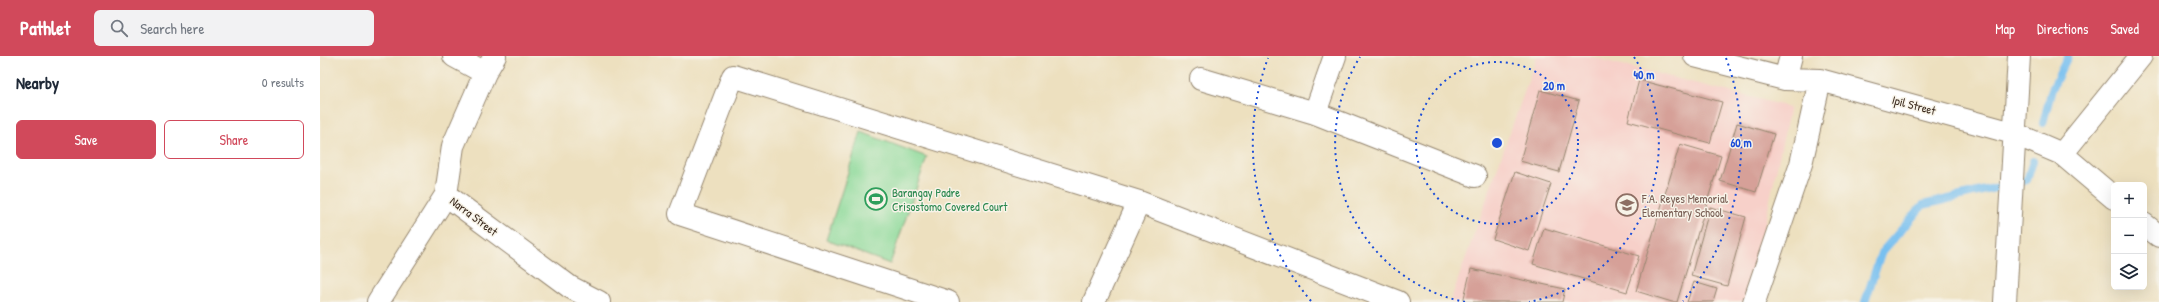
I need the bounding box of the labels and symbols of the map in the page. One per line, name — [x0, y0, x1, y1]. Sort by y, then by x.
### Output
text: 40 m — [1634, 66, 1654, 83]
text: 20 m — [1543, 77, 1565, 94]
street label: Ipil Street — [1890, 91, 1939, 119]
text: 60 m — [1730, 134, 1752, 151]
centre of rings — [1490, 136, 1504, 150]
place label: Barangay Padre Crisostomo Covered Court — [892, 184, 1008, 215]
sports icon: Barangay Padre Crisostomo Covered Court — [863, 186, 889, 212]
place label: F.A. Reyes Memorial Elementary School — [1641, 190, 1729, 221]
street label: Narra Street — [447, 192, 502, 240]
school or university icon: F.A. Reyes Memorial Elementary School — [1614, 192, 1640, 218]

